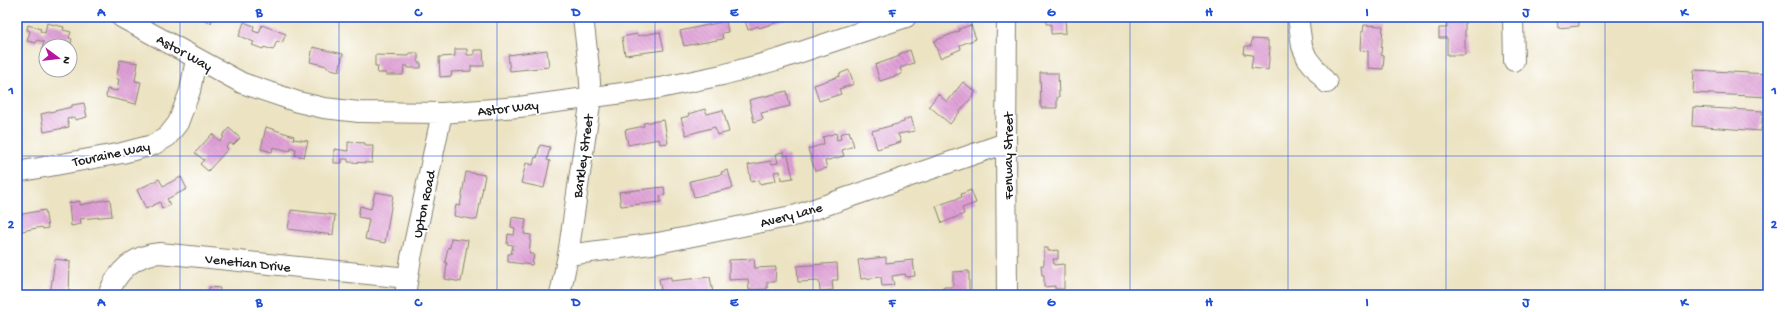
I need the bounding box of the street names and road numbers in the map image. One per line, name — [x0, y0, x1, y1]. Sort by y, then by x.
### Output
street label: Astor Way — [153, 32, 215, 77]
street label: Astor Way — [477, 98, 540, 121]
street label: Fenway Street — [1001, 111, 1018, 201]
street label: Barkley Street — [570, 112, 599, 200]
street label: Touraine Way — [70, 139, 152, 172]
street label: Upton Road — [410, 167, 441, 240]
street label: Avery Lane — [759, 200, 825, 233]
street label: Venetian Drive — [203, 251, 292, 278]

